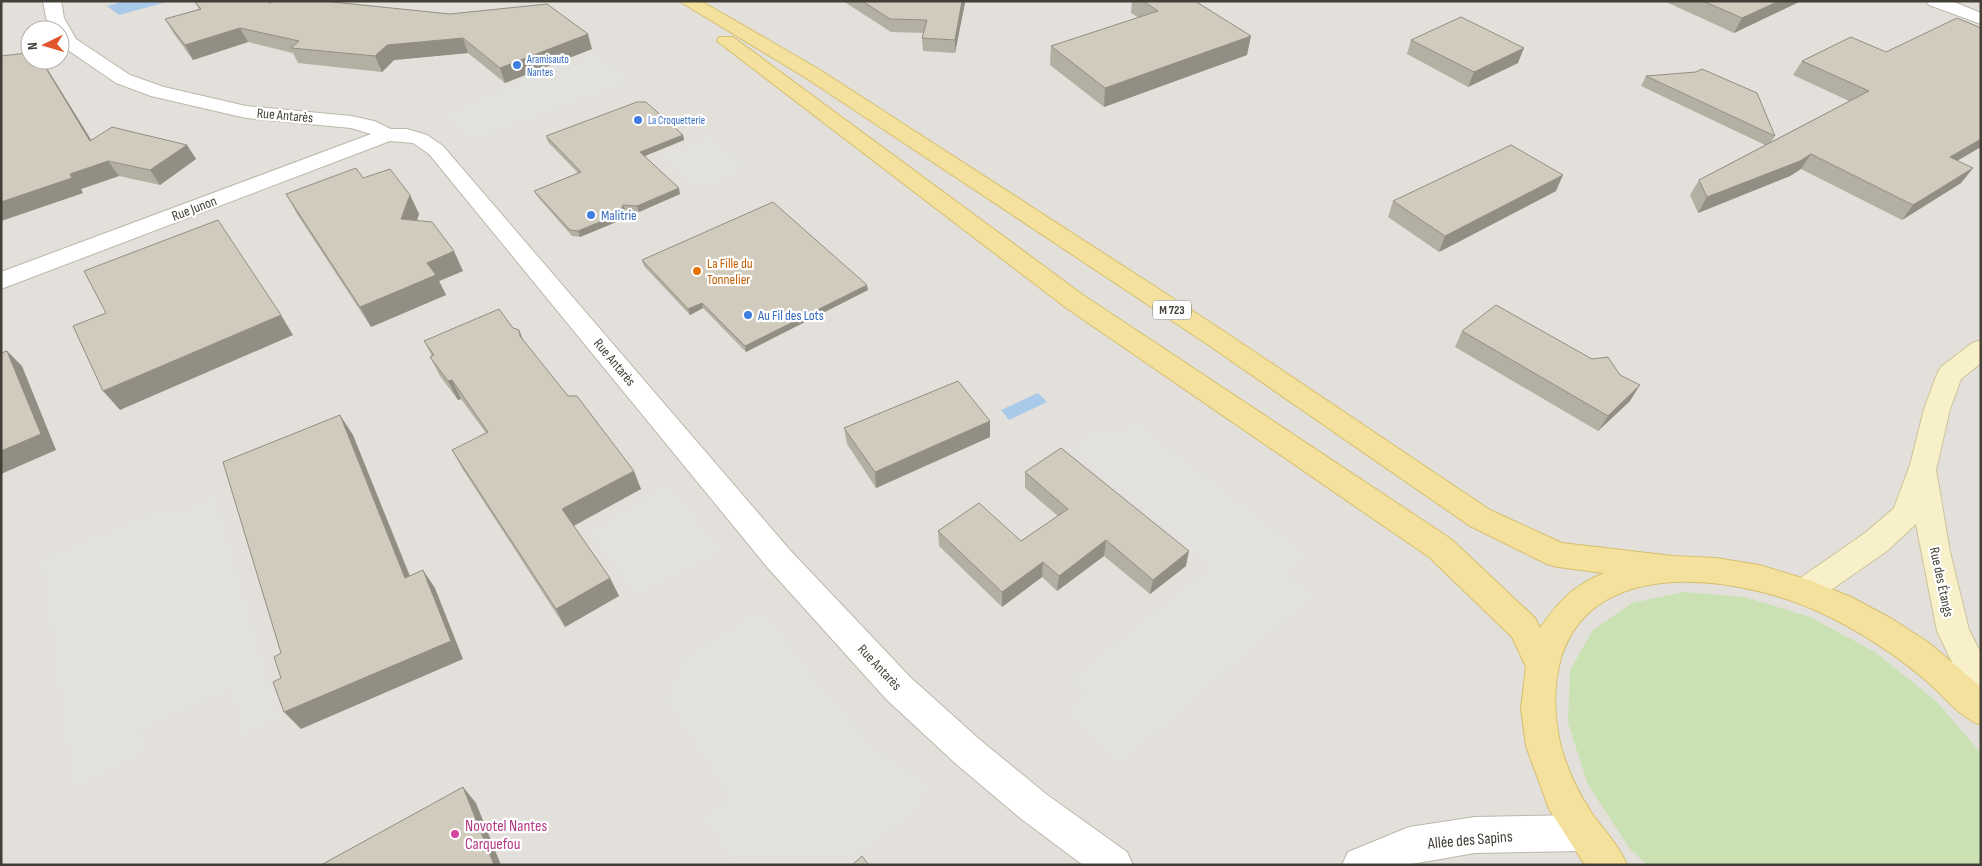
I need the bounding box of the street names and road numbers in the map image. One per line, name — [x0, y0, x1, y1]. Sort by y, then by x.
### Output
street label: Rue Antarès — [256, 105, 314, 126]
street label: Rue Junon — [169, 192, 219, 225]
road number: M 723 — [1153, 300, 1191, 320]
street label: Rue Antarès — [590, 335, 639, 389]
street label: Rue des Étangs — [1926, 546, 1957, 619]
street label: Rue Antarès — [854, 641, 905, 694]
street label: Allée des Sapins — [1426, 827, 1514, 854]

